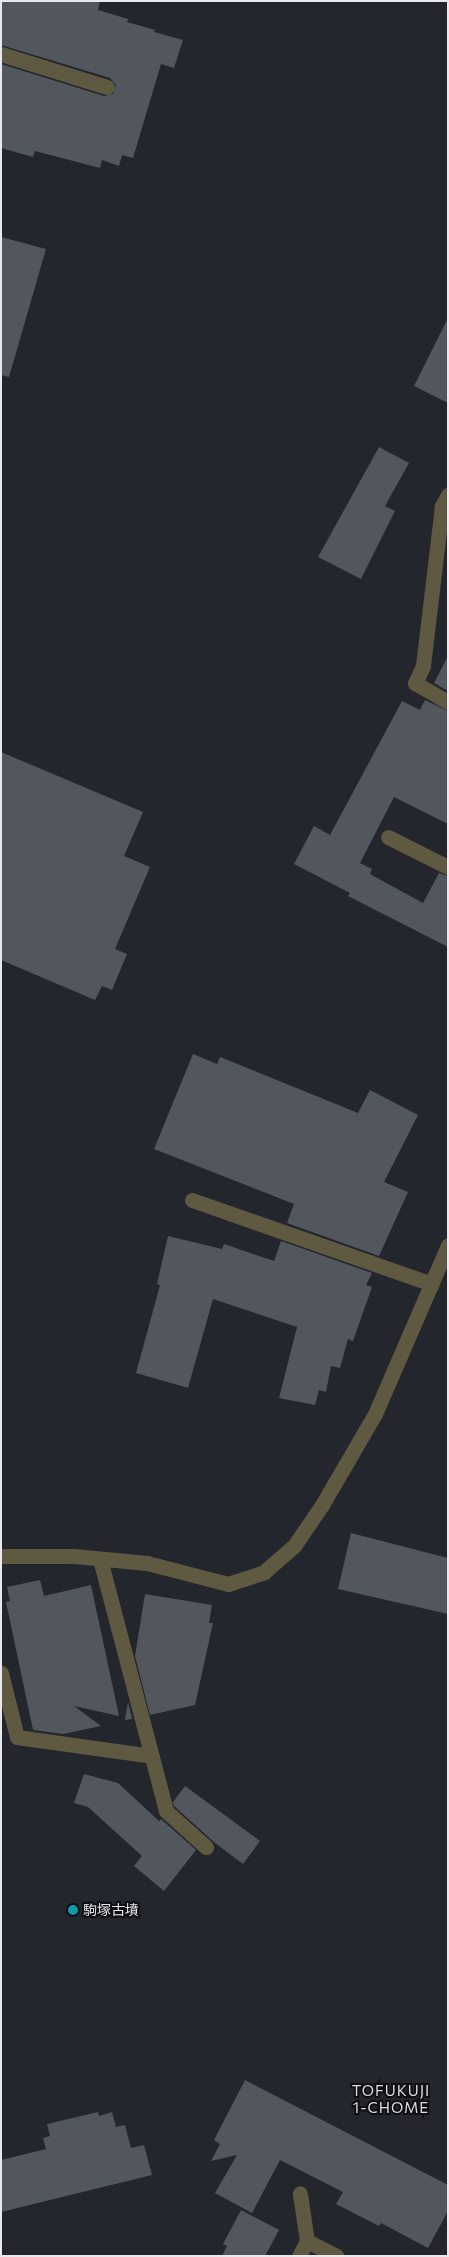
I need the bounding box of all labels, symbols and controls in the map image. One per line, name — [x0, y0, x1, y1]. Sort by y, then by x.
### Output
place label: 駒塚古墳 — [83, 1902, 139, 1918]
marker: 駒塚古墳 — [67, 1904, 79, 1916]
district label: TOFUKUJI 1-CHOME — [351, 2081, 431, 2116]

